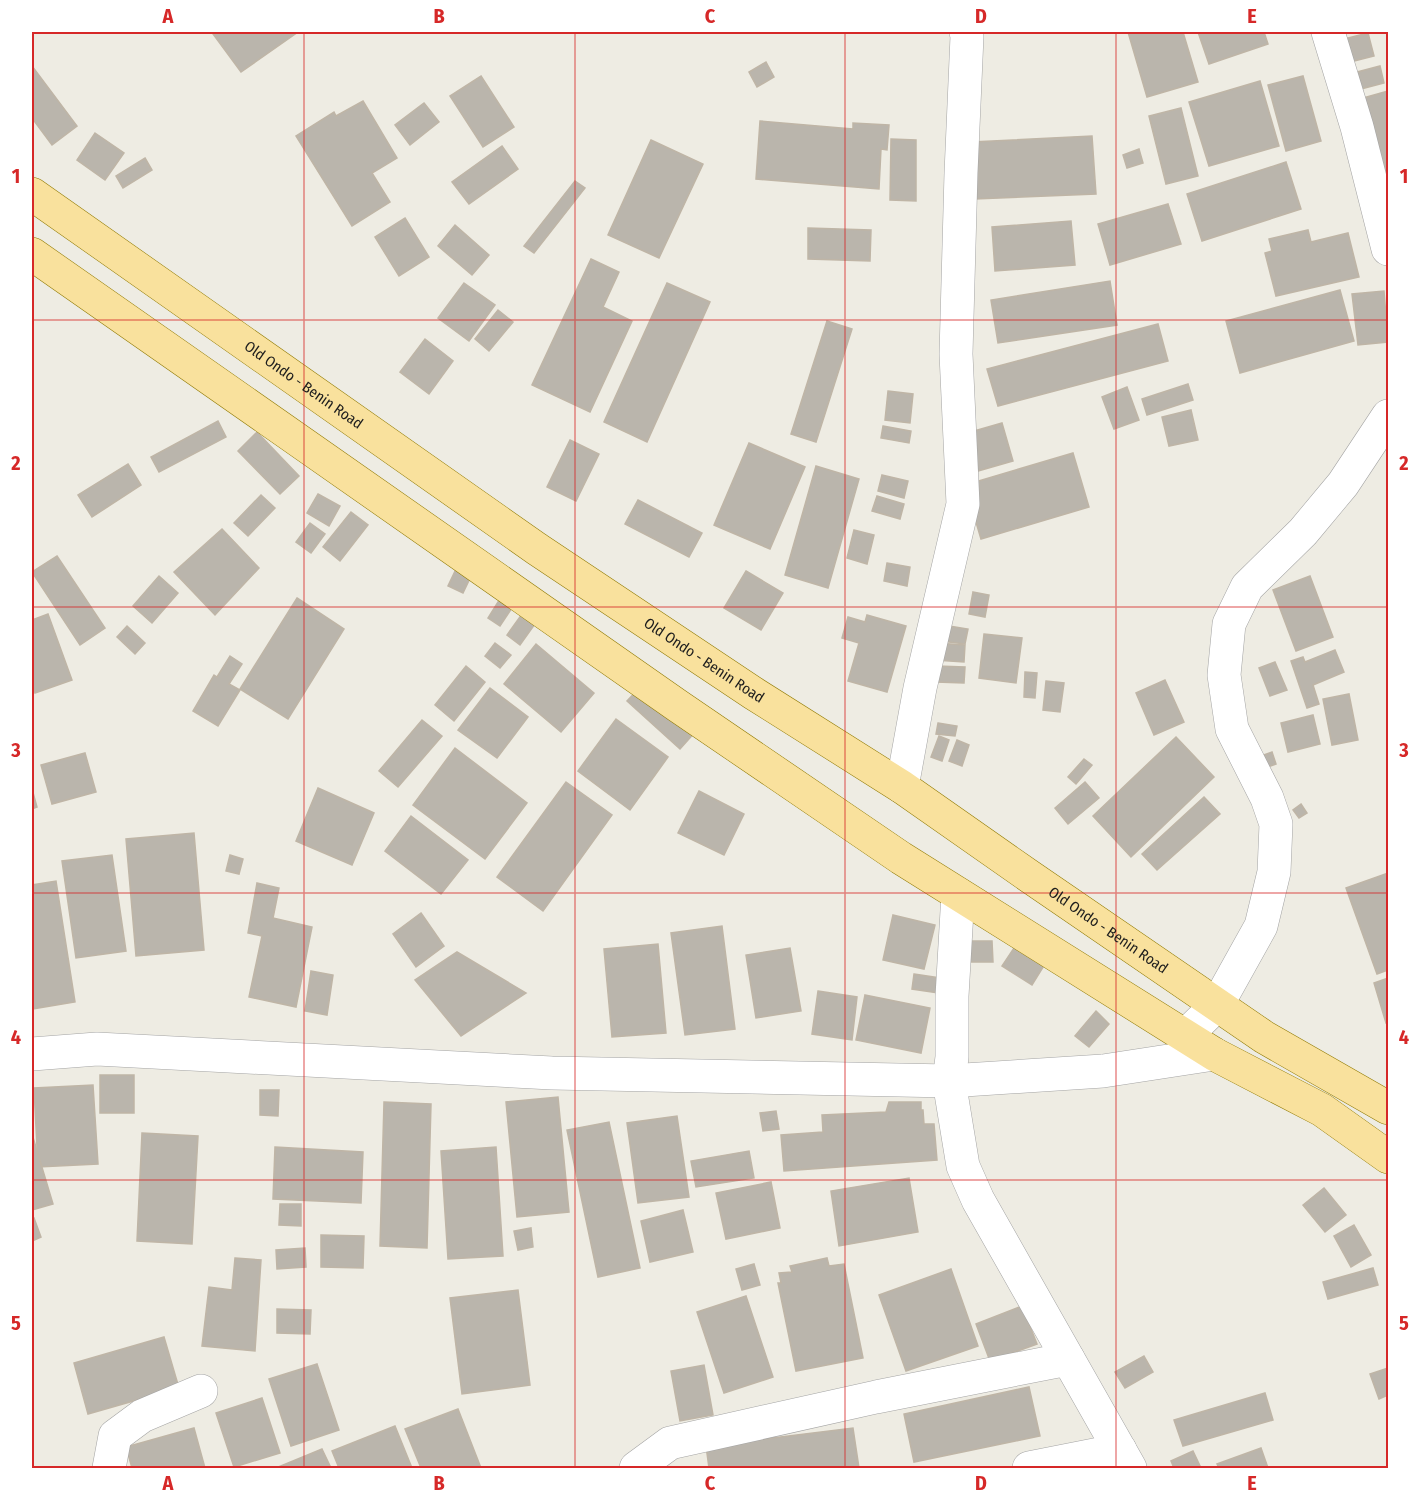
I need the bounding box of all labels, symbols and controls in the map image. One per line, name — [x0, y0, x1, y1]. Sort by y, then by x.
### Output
text: A — [162, 4, 175, 28]
text: B — [433, 4, 445, 28]
text: C — [705, 4, 716, 28]
text: D — [975, 4, 987, 28]
text: E — [1247, 4, 1257, 28]
text: 1 — [12, 164, 20, 188]
text: 1 — [1400, 164, 1408, 188]
street label: Old Ondo - Benin Road — [241, 337, 366, 433]
text: 2 — [10, 451, 21, 475]
text: 2 — [1398, 451, 1409, 475]
street label: Old Ondo - Benin Road — [640, 614, 767, 707]
text: 3 — [10, 738, 21, 762]
text: 3 — [1398, 738, 1409, 762]
street label: Old Ondo - Benin Road — [1045, 883, 1171, 977]
text: 4 — [11, 1025, 21, 1049]
text: 4 — [1399, 1025, 1409, 1049]
text: 5 — [11, 1311, 21, 1335]
text: 5 — [1399, 1311, 1409, 1335]
text: A — [162, 1471, 175, 1495]
text: B — [433, 1471, 445, 1495]
text: C — [705, 1471, 716, 1495]
text: D — [975, 1471, 987, 1495]
text: E — [1247, 1471, 1257, 1495]

